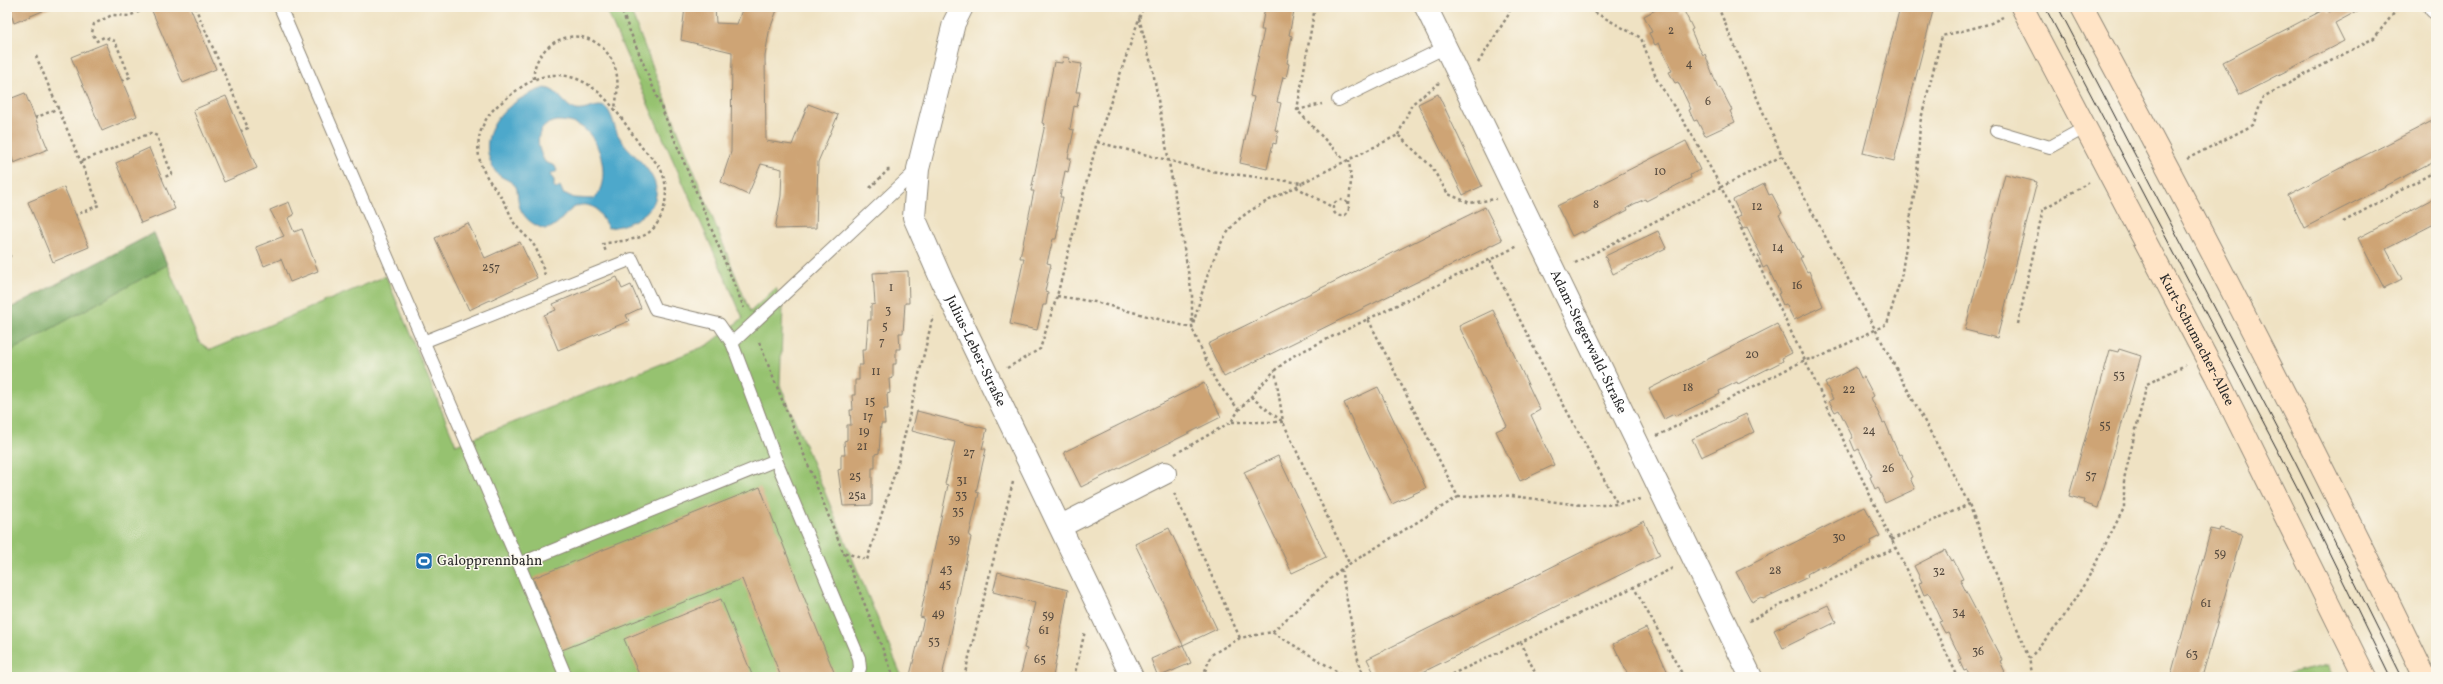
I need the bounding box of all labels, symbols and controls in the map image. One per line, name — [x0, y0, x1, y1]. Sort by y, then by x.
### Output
house number: 2 — [1668, 23, 1674, 39]
house number: 4 — [1685, 56, 1693, 72]
house number: 6 — [1705, 94, 1711, 110]
house number: 10 — [1654, 164, 1666, 180]
house number: 8 — [1593, 197, 1599, 213]
house number: 12 — [1751, 199, 1763, 215]
house number: 14 — [1772, 240, 1784, 256]
house number: 257 — [482, 260, 500, 276]
street label: Adam-Stegerwald-Straße — [1545, 267, 1632, 417]
street label: Kurt-Schumacher-Allee — [2154, 271, 2239, 410]
house number: 16 — [1792, 278, 1802, 294]
house number: 1 — [889, 280, 893, 296]
street label: Julius-Leber-Straße — [941, 292, 1011, 410]
house number: 3 — [885, 303, 891, 319]
house number: 5 — [882, 319, 888, 335]
house number: 7 — [879, 334, 885, 350]
house number: 20 — [1745, 347, 1759, 363]
house number: 11 — [871, 364, 881, 380]
house number: 53 — [2113, 368, 2125, 384]
house number: 18 — [1683, 380, 1693, 396]
house number: 22 — [1843, 382, 1855, 398]
house number: 15 — [865, 394, 875, 410]
house number: 17 — [863, 409, 873, 425]
house number: 55 — [2099, 418, 2111, 434]
house number: 24 — [1862, 423, 1876, 439]
house number: 19 — [859, 424, 869, 440]
house number: 21 — [856, 439, 868, 455]
house number: 27 — [963, 445, 975, 461]
house number: 26 — [1882, 461, 1894, 477]
house number: 57 — [2085, 468, 2097, 484]
house number: 25 — [849, 469, 861, 485]
house number: 31 — [957, 473, 967, 489]
house number: 25a — [848, 488, 866, 504]
house number: 33 — [955, 488, 967, 504]
house number: 35 — [952, 504, 964, 520]
house number: 30 — [1832, 530, 1846, 546]
house number: 39 — [948, 532, 960, 548]
house number: 59 — [2214, 546, 2226, 562]
sports icon: Galopprennbahn — [414, 551, 434, 571]
place label: Galopprennbahn — [437, 552, 542, 571]
house number: 43 — [940, 562, 952, 578]
house number: 28 — [1769, 563, 1781, 579]
house number: 32 — [1933, 564, 1945, 580]
house number: 45 — [939, 577, 952, 593]
house number: 61 — [2201, 596, 2211, 612]
house number: 34 — [1952, 605, 1966, 621]
house number: 49 — [931, 606, 945, 622]
house number: 59 — [1042, 608, 1054, 624]
house number: 61 — [1039, 623, 1049, 639]
house number: 53 — [928, 634, 940, 650]
house number: 36 — [1972, 644, 1984, 660]
house number: 63 — [2186, 647, 2198, 663]
house number: 65 — [1034, 652, 1046, 668]

